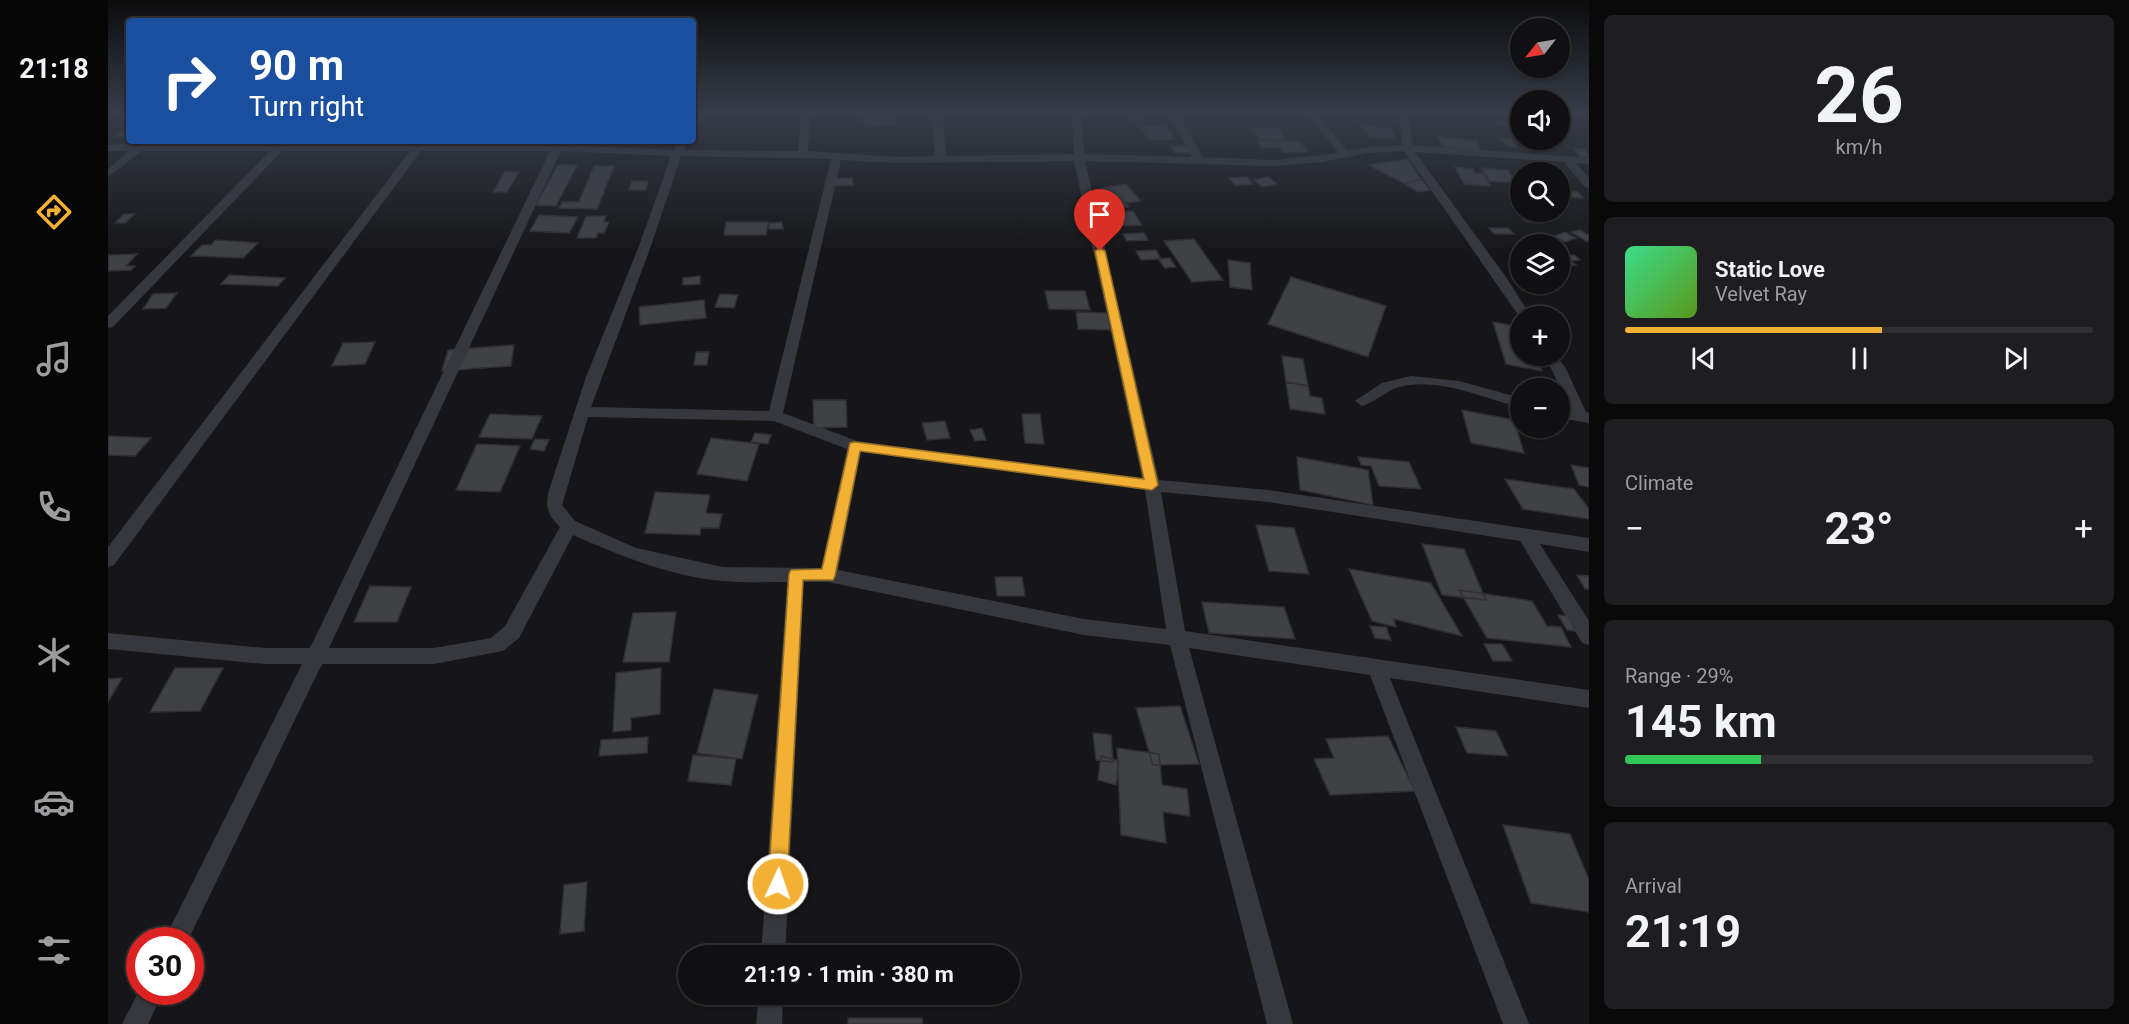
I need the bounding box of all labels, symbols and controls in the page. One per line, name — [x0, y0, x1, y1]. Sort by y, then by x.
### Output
north arrow — [1510, 18, 1570, 78]
map controls — [1510, 18, 1570, 438]
text: 90 m — [249, 41, 344, 90]
icon: right — [150, 42, 228, 120]
text: 26 — [1814, 50, 1904, 141]
text: 21:18 — [19, 53, 89, 85]
button: sound — [1510, 90, 1570, 150]
text: Turn right — [249, 91, 364, 123]
text: km/h — [1836, 135, 1882, 159]
button: search — [1510, 162, 1570, 222]
pin — [1074, 189, 1125, 251]
icon: directions — [33, 191, 75, 233]
icon: arrive — [1083, 198, 1116, 231]
button: layers — [1510, 234, 1570, 294]
text: Static Love — [1715, 257, 1825, 282]
text: Velvet Ray — [1715, 282, 1807, 306]
button: + — [1510, 306, 1570, 366]
icon: music — [33, 338, 75, 380]
icon: previous — [1687, 342, 1720, 375]
icon: pause — [1843, 342, 1876, 375]
icon: next — [1999, 342, 2032, 375]
button: − — [1510, 378, 1570, 438]
text: Climate — [1625, 471, 1693, 495]
icon: phone — [33, 486, 75, 528]
text: 23° — [1824, 502, 1894, 555]
text: − — [1625, 509, 1644, 548]
text: + — [2074, 509, 2093, 548]
icon: climate — [33, 634, 75, 676]
text: Range · 29% — [1625, 664, 1733, 688]
text: 145 km — [1625, 695, 1777, 748]
icon: car — [33, 781, 75, 823]
position arrow — [746, 852, 810, 916]
text: Arrival — [1625, 874, 1682, 898]
text: 21:19 — [1625, 905, 1741, 958]
speed limit sign: 30 — [126, 927, 204, 1005]
icon: filters — [33, 929, 75, 971]
text: 21:19 · 1 min · 380 m — [744, 962, 954, 987]

